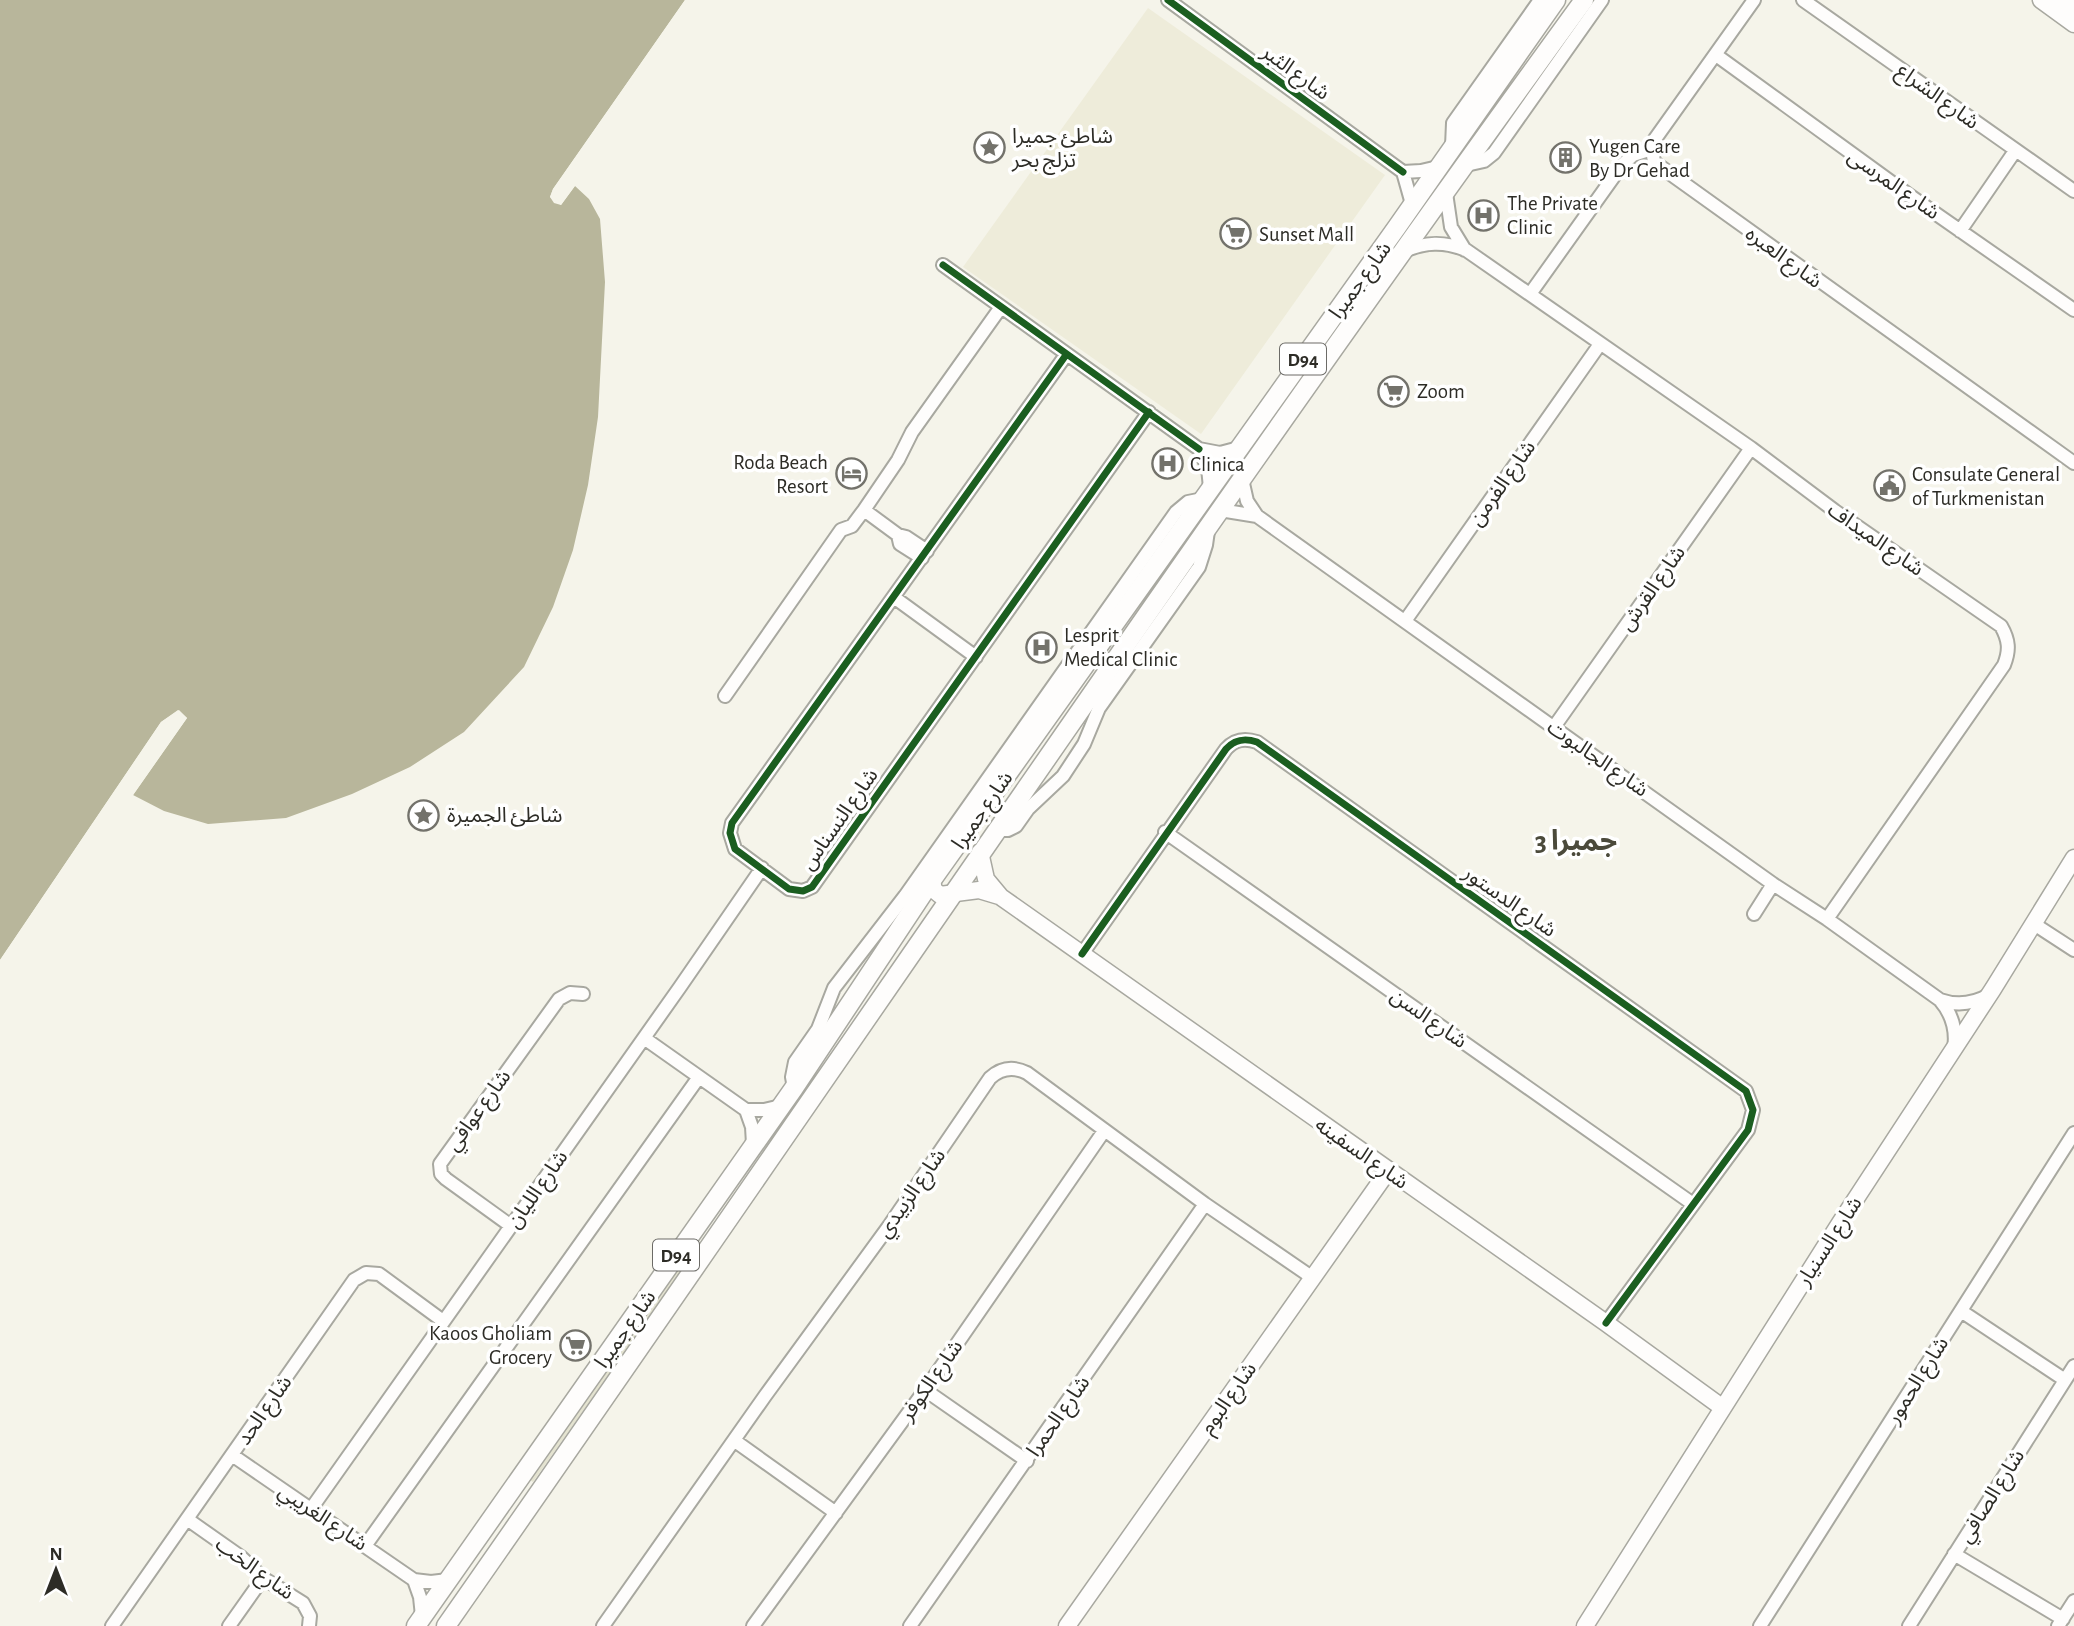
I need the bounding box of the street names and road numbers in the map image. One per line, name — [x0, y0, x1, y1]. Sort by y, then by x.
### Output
street label: شارع الثبر — [1255, 40, 1334, 107]
street label: شارع الشراع — [1890, 60, 1983, 136]
street label: شارع المرسى — [1842, 145, 1943, 227]
street label: شارع العبره — [1739, 223, 1826, 295]
street label: شارع جميرا — [1326, 238, 1398, 325]
road number: D94 — [1280, 344, 1326, 374]
street label: شارع الفرمن — [1465, 437, 1543, 532]
street label: شارع الميداف — [1822, 499, 1927, 583]
street label: شارع القرش — [1616, 542, 1692, 637]
street label: شارع الجالبوت — [1541, 716, 1652, 804]
street label: شارع النسناس — [797, 765, 885, 876]
street label: شارع جميرا — [948, 768, 1020, 855]
street label: شارع الدستور — [1456, 861, 1560, 944]
street label: شارع السن — [1384, 985, 1471, 1056]
street label: شارع عوافي — [442, 1066, 519, 1158]
street label: شارع السفينه — [1309, 1114, 1412, 1196]
street label: شارع الزبيدي — [873, 1145, 954, 1244]
street label: شارع الليان — [503, 1147, 575, 1234]
street label: شارع السنيار — [1792, 1193, 1869, 1293]
road number: D94 — [653, 1240, 699, 1270]
street label: شارع جميرا — [591, 1287, 663, 1374]
street label: شارع الحمور — [1882, 1333, 1956, 1430]
street label: شارع الكوفر — [896, 1336, 970, 1428]
street label: شارع البوم — [1196, 1359, 1265, 1441]
street label: شارع الحد — [233, 1372, 299, 1451]
street label: شارع الحمرا — [1023, 1372, 1097, 1463]
street label: شارع الصافي — [1955, 1446, 2032, 1549]
street label: شارع الغريبي — [272, 1480, 371, 1559]
street label: شارع الخب — [209, 1533, 298, 1607]

